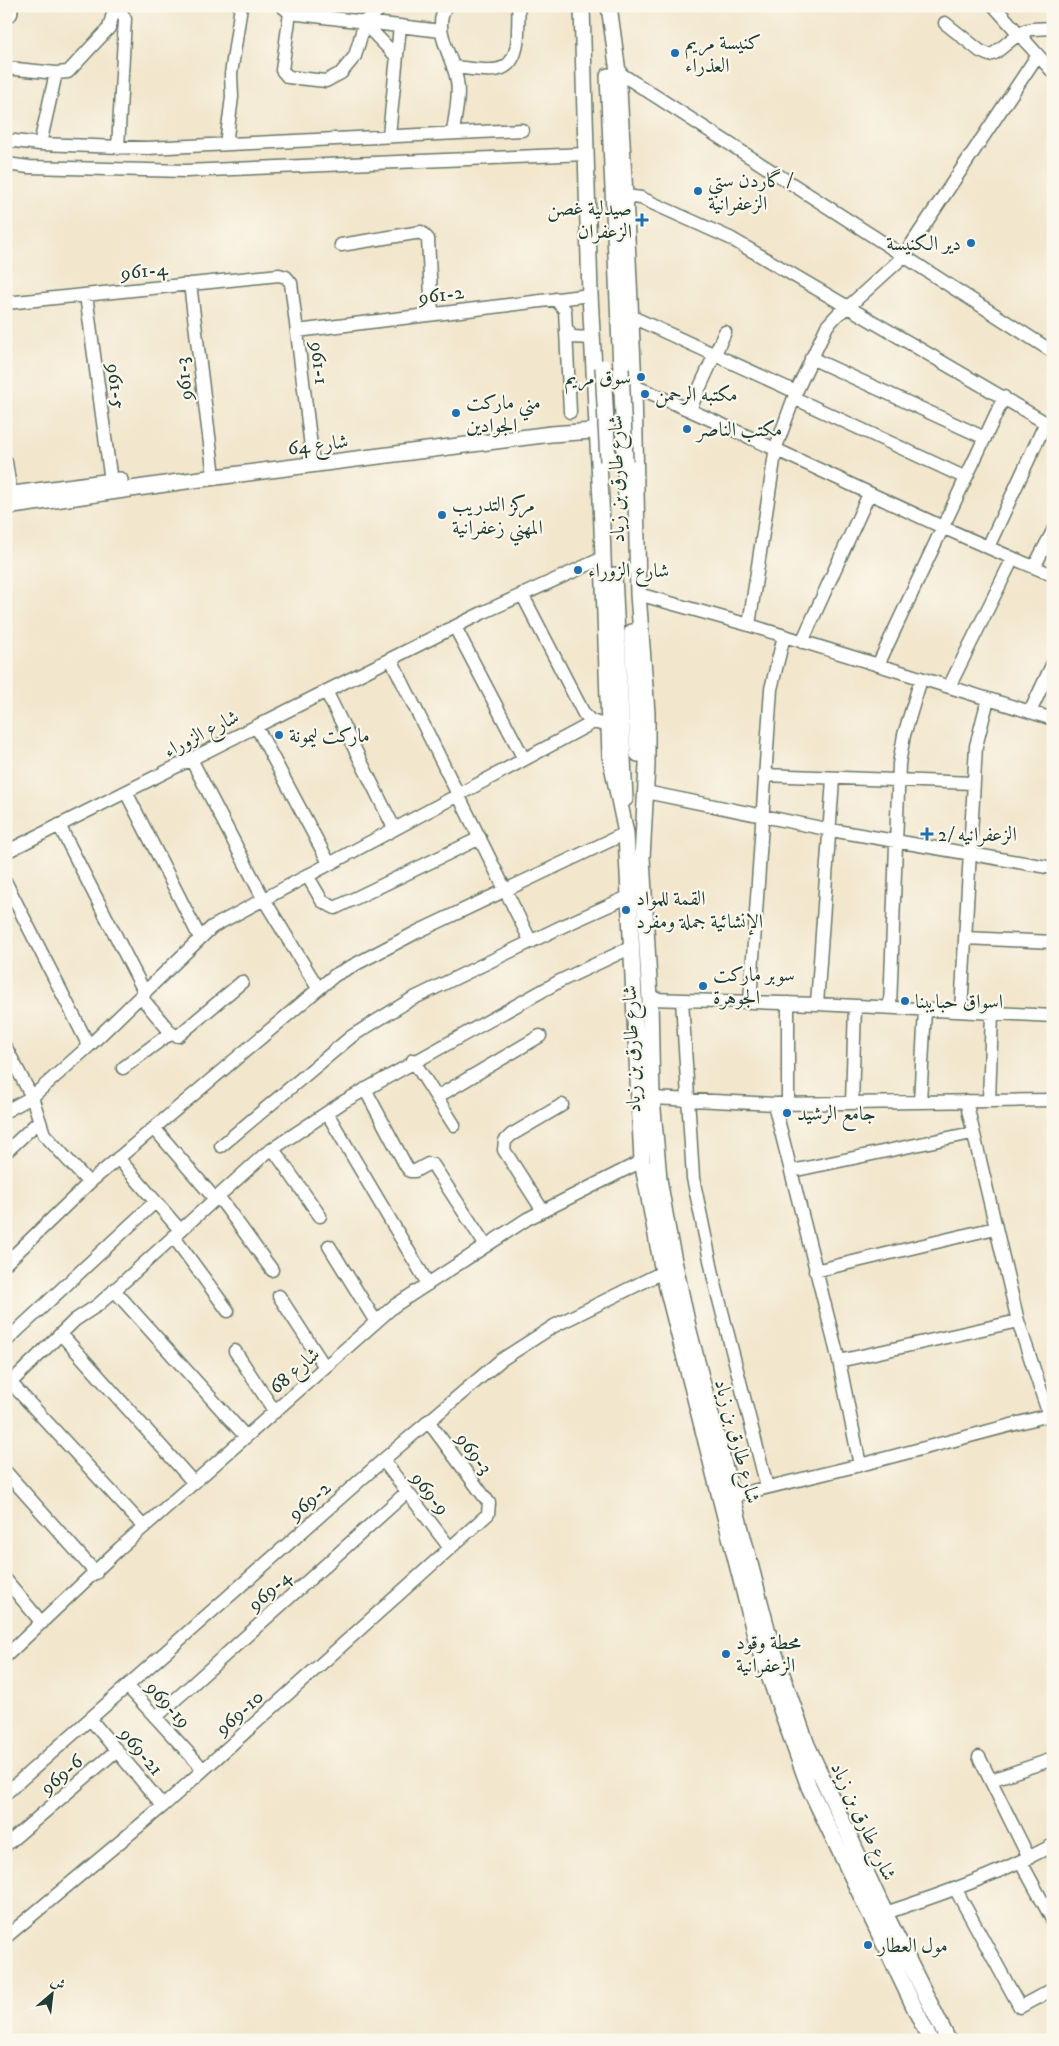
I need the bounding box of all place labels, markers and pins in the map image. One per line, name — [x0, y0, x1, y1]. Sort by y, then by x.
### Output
place label: كنيسة مريم العذراء — [685, 31, 761, 79]
marker: كنيسة مريم العذراء — [669, 47, 681, 59]
place label: گاردن ستي / الزعفرانية — [708, 168, 793, 217]
marker: گاردن ستي / الزعفرانية — [692, 185, 704, 197]
place label: صيدلية غصن الزعفران — [547, 197, 632, 245]
marker: صيدلية غصن الزعفران — [636, 214, 648, 226]
place label: دير الكنيسة — [886, 232, 961, 257]
marker: دير الكنيسة — [965, 237, 977, 249]
place label: سوق مريم — [565, 366, 631, 395]
marker: سوق مريم — [635, 371, 647, 383]
place label: مكتبه الرحمن — [655, 383, 738, 408]
marker: مكتبه الرحمن — [639, 388, 651, 400]
place label: مني ماركت الجوادين — [466, 391, 541, 439]
marker: مني ماركت الجوادين — [450, 407, 462, 419]
place label: مكتب الناصر — [695, 418, 782, 443]
marker: مكتب الناصر — [681, 423, 693, 435]
place label: مركز التدريب المهني زعفرانية — [452, 493, 543, 546]
marker: مركز التدريب المهني زعفرانية — [436, 509, 448, 521]
place label: شارع الزوراء — [588, 559, 669, 588]
marker: شارع الزوراء — [572, 564, 584, 576]
place label: ماركت ليمونة — [289, 724, 370, 749]
marker: ماركت ليمونة — [273, 729, 285, 741]
place label: الزعفرانيه /2 — [938, 823, 1017, 848]
marker: الزعفرانيه /2 — [920, 827, 934, 841]
place label: القمة للمواد الإنشائية جملة ومفرد — [636, 887, 763, 936]
marker: القمة للمواد الإنشائية جملة ومفرد — [620, 904, 632, 916]
place label: سوبر ماركت الجوهرة — [713, 963, 795, 1011]
marker: سوبر ماركت الجوهرة — [697, 980, 709, 992]
place label: اسواق حبايبنا — [915, 990, 1003, 1015]
marker: اسواق حبايبنا — [899, 995, 911, 1007]
place label: جامع الرشيد — [797, 1102, 876, 1131]
marker: جامع الرشيد — [781, 1107, 793, 1119]
place label: محطة وقود الزعفرانية — [736, 1631, 801, 1679]
marker: محطة وقود الزعفرانية — [720, 1648, 732, 1660]
place label: مول العطار — [876, 1934, 948, 1959]
marker: مول العطار — [862, 1939, 874, 1951]

